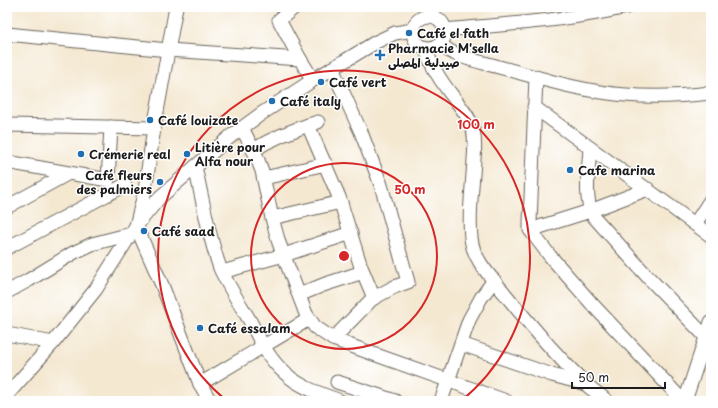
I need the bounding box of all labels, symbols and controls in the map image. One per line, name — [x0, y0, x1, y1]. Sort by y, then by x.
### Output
place label: Café el fath — [417, 24, 489, 42]
marker: Café el fath — [404, 28, 414, 38]
place label: Pharmacie M'sella صيدلية المصلى — [388, 39, 499, 71]
marker: Pharmacie M'sella صيدلية المصلى — [375, 50, 385, 60]
place label: Café vert — [329, 73, 387, 91]
marker: Café vert — [316, 77, 326, 87]
place label: Café italy — [280, 92, 341, 110]
marker: Café italy — [267, 96, 277, 106]
place label: Café louizate — [158, 111, 239, 129]
marker: Café louizate — [145, 115, 155, 125]
text: 100 m — [457, 115, 495, 133]
place label: Litière pour Alfa nour — [195, 138, 266, 170]
place label: Crémerie real — [89, 145, 171, 163]
marker: Crémerie real — [76, 149, 86, 159]
marker: Litière pour Alfa nour — [182, 149, 192, 159]
place label: Cafe marina — [578, 161, 656, 179]
marker: Cafe marina — [565, 165, 575, 175]
place label: Café fleurs des palmiers — [77, 166, 152, 198]
marker: Café fleurs des palmiers — [155, 177, 165, 187]
text: 50 m — [394, 180, 426, 198]
place label: Café saad — [152, 222, 215, 240]
marker: Café saad — [139, 226, 149, 236]
centre of rings — [337, 249, 351, 263]
place label: Café essalam — [208, 319, 290, 337]
marker: Café essalam — [195, 323, 205, 333]
scale bar — [572, 364, 665, 390]
text: 50 m — [578, 368, 609, 386]

